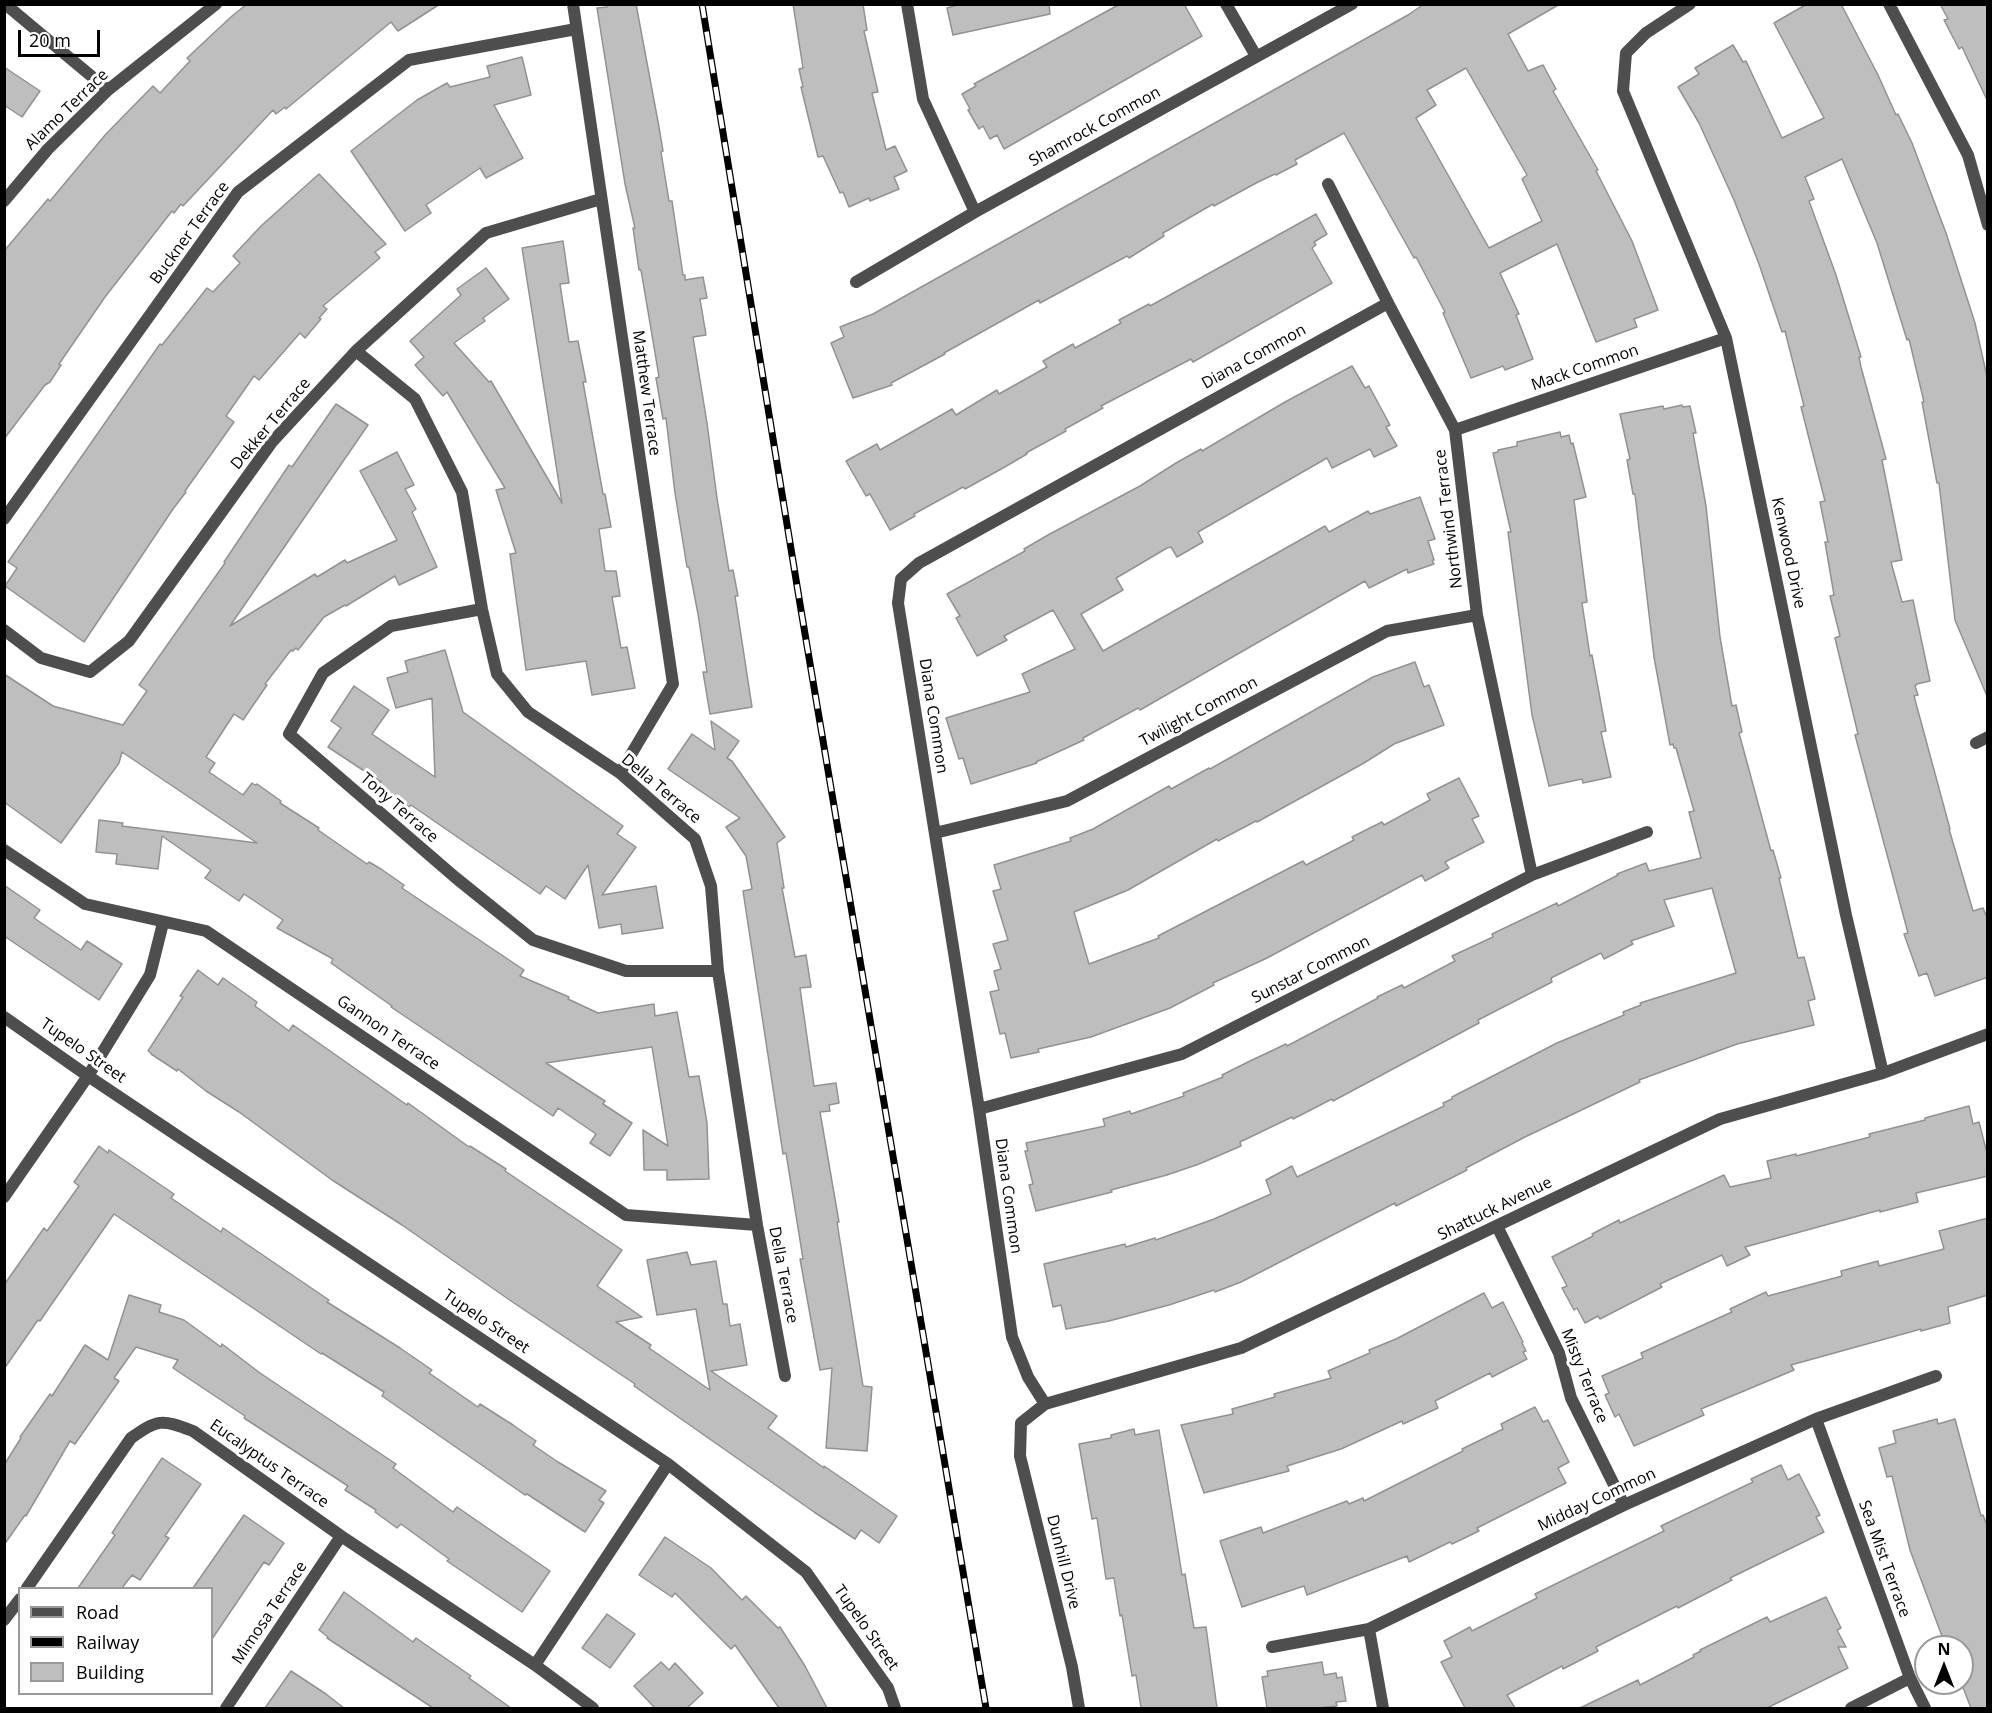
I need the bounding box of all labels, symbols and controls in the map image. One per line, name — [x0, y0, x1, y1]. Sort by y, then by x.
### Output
scale bar — [21, 18, 104, 56]
text: 20 m — [29, 28, 71, 52]
street label: Alamo Terrace — [21, 66, 113, 154]
street label: Shamrock Common — [1026, 83, 1164, 171]
street label: Buckner Terrace — [146, 178, 234, 288]
street label: Diana Common — [1199, 320, 1309, 394]
street label: Matthew Terrace — [628, 329, 664, 457]
street label: Mack Common — [1529, 341, 1641, 395]
street label: Dekker Terrace — [227, 374, 315, 474]
street label: Northwind Terrace — [1431, 448, 1467, 590]
street label: Kenwood Drive — [1767, 496, 1809, 610]
street label: Diana Common — [914, 657, 952, 775]
street label: Twilight Common — [1137, 673, 1261, 751]
street label: Della Terrace — [617, 750, 705, 828]
street label: Tony Terrace — [356, 769, 442, 847]
street label: Sunstar Common — [1249, 932, 1373, 1008]
street label: Gannon Terrace — [333, 991, 443, 1075]
street label: Tupelo Street — [37, 1014, 129, 1088]
street label: Diana Common — [990, 1137, 1026, 1255]
street label: Shattuck Avenue — [1435, 1173, 1555, 1245]
street label: Della Terrace — [764, 1225, 802, 1325]
street label: Tupelo Street — [439, 1286, 533, 1358]
street label: Misty Terrace — [1556, 1326, 1612, 1426]
street label: Eucalyptus Terrace — [206, 1416, 332, 1512]
street label: Midday Common — [1535, 1464, 1659, 1536]
street label: Sea Mist Terrace — [1854, 1498, 1914, 1620]
street label: Dunhill Drive — [1042, 1513, 1084, 1611]
street label: Mimosa Terrace — [229, 1558, 311, 1668]
street label: Tupelo Street — [829, 1582, 903, 1674]
legend — [18, 1587, 213, 1695]
text: Road — [76, 1600, 119, 1624]
text: Railway — [76, 1630, 139, 1654]
north arrow — [1914, 1635, 1974, 1695]
text: N — [1937, 1638, 1951, 1660]
text: Building — [76, 1660, 144, 1684]

